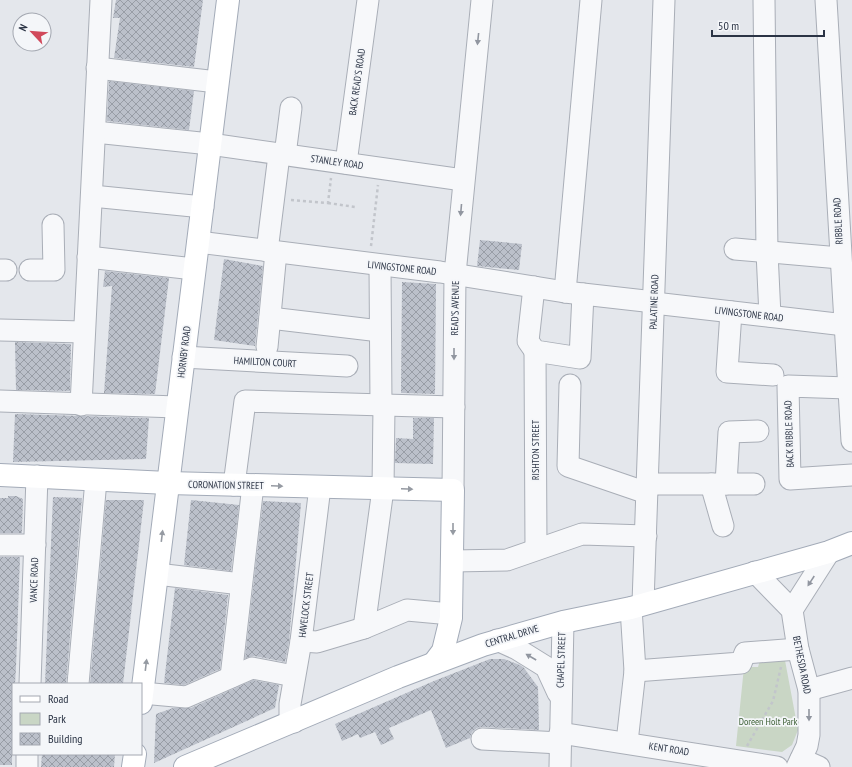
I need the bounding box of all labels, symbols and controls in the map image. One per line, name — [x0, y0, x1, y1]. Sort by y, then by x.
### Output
north arrow — [12, 12, 52, 52]
scale bar — [712, 12, 824, 38]
text: 50 m — [718, 18, 739, 33]
text: N — [15, 22, 31, 33]
one-way arrow — [475, 33, 481, 45]
street label: BACK READ'S ROAD — [346, 48, 368, 116]
street label: STANLEY ROAD — [310, 152, 364, 172]
street label: RIBBLE ROAD — [830, 197, 846, 245]
one-way arrow — [457, 204, 464, 216]
street label: LIVINGSTONE ROAD — [367, 258, 437, 278]
street label: PALATINE ROAD — [647, 274, 661, 330]
street label: READ'S AVENUE — [448, 280, 462, 336]
street label: LIVINGSTONE ROAD — [714, 303, 784, 325]
street label: HORNBY ROAD — [174, 325, 194, 379]
one-way arrow — [451, 348, 457, 361]
street label: HAMILTON COURT — [233, 354, 297, 370]
street label: BACK RIBBLE ROAD — [781, 400, 797, 468]
street label: RISHTON STREET — [529, 419, 542, 480]
street label: CORONATION STREET — [188, 478, 265, 492]
one-way arrow — [271, 482, 283, 489]
one-way arrow — [401, 486, 413, 493]
one-way arrow — [450, 523, 456, 536]
one-way arrow — [159, 529, 165, 542]
street label: VANCE ROAD — [27, 557, 41, 604]
street label: HAVELOCK STREET — [296, 571, 317, 638]
one-way arrow — [807, 575, 814, 587]
street label: CENTRAL DRIVE — [484, 622, 540, 650]
street label: CHAPEL STREET — [554, 631, 568, 688]
street label: BETHESDA ROAD — [790, 635, 814, 695]
one-way arrow — [526, 653, 537, 660]
one-way arrow — [143, 658, 149, 671]
legend — [12, 683, 142, 755]
text: Road — [48, 691, 68, 706]
one-way arrow — [806, 709, 812, 722]
text: Park — [48, 711, 66, 726]
park label: Doreen Holt Park — [739, 715, 797, 728]
text: Building — [48, 731, 83, 746]
street label: KENT ROAD — [648, 739, 690, 759]

